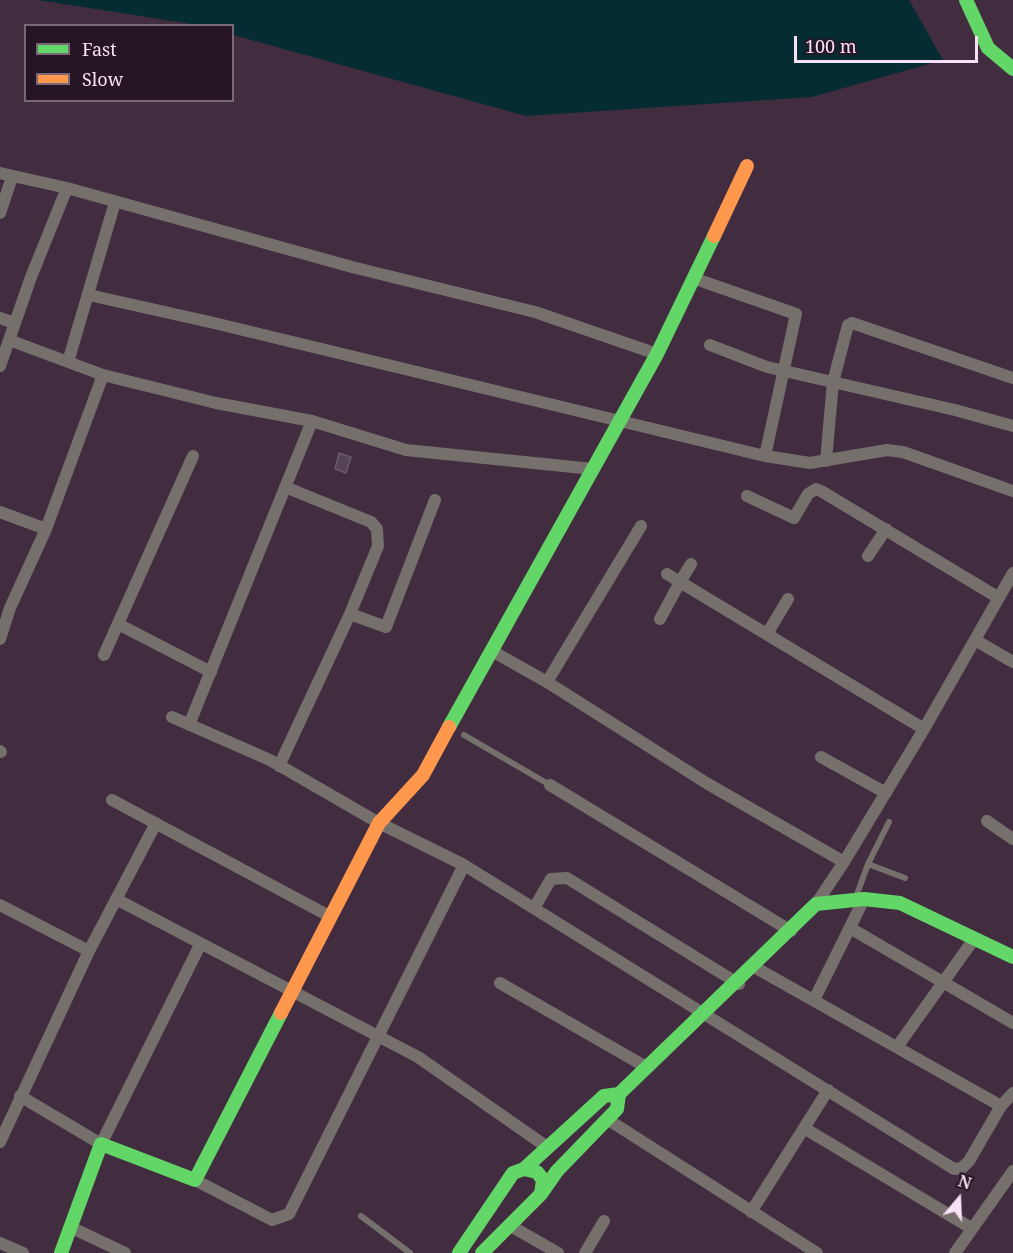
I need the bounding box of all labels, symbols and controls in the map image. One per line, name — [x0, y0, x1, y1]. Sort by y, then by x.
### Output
legend — [24, 24, 234, 102]
scale bar — [797, 24, 982, 62]
text: 100 m — [805, 34, 857, 58]
text: Fast — [82, 37, 117, 61]
text: Slow — [82, 67, 123, 91]
north arrow — [929, 1169, 989, 1229]
text: N — [955, 1170, 974, 1194]

